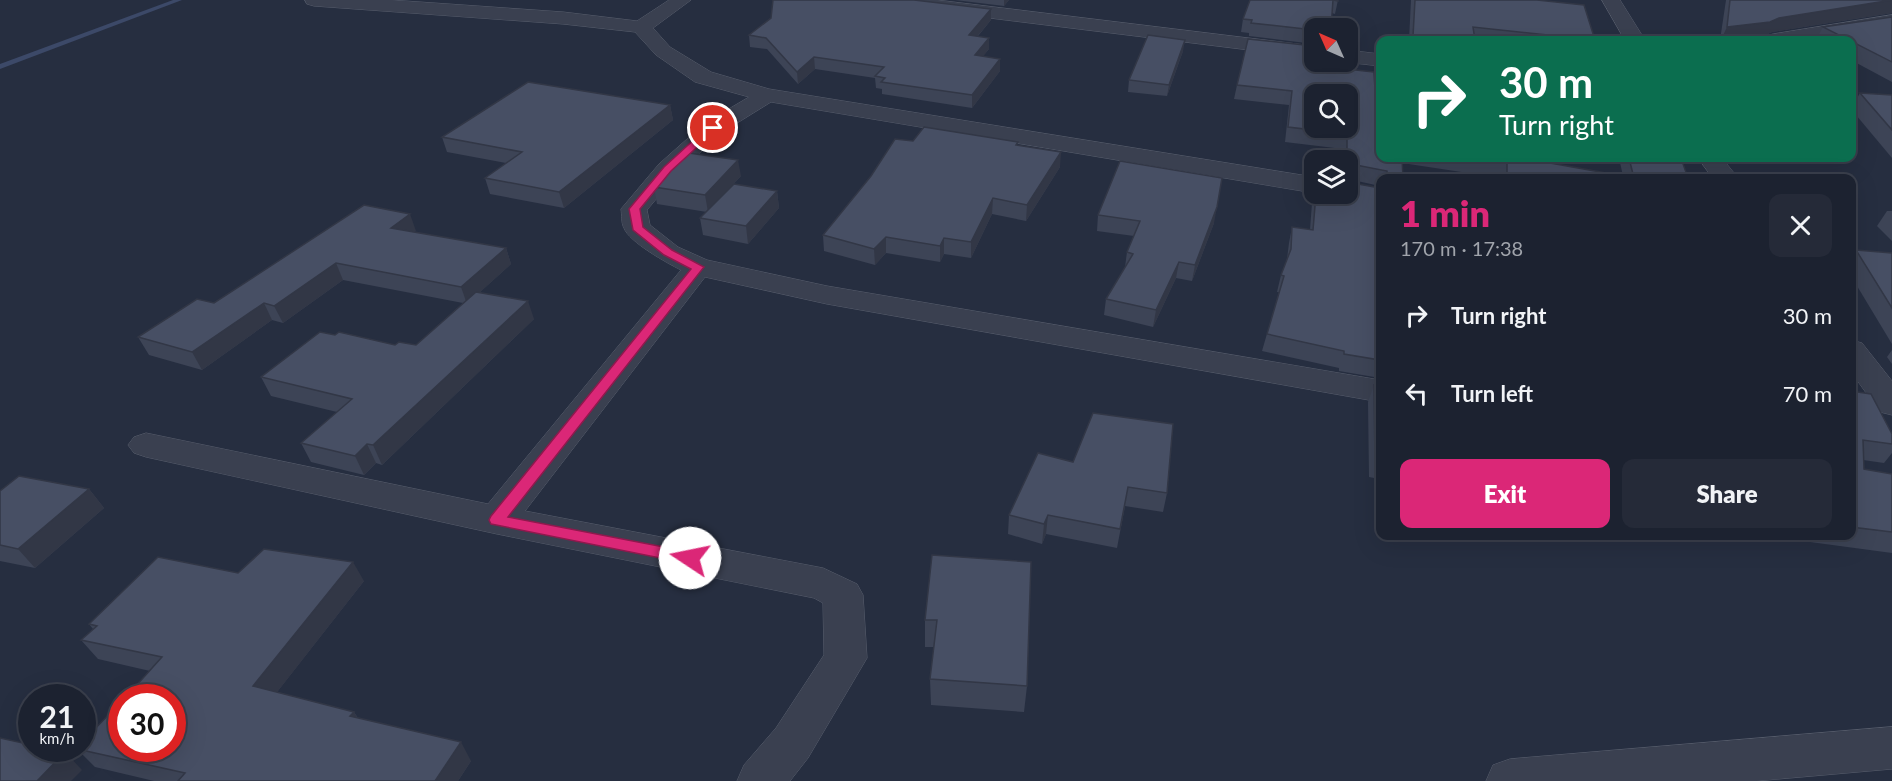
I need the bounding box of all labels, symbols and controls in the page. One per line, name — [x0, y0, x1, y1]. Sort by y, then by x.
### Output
north arrow — [1304, 18, 1358, 72]
map controls — [1304, 18, 1358, 204]
text: 30 m — [1499, 57, 1593, 107]
icon: right — [1400, 60, 1478, 138]
button: search — [1304, 84, 1358, 138]
pin — [687, 102, 738, 153]
text: Turn right — [1499, 108, 1614, 141]
icon: arrive — [696, 111, 729, 144]
button: layers — [1304, 150, 1358, 204]
text: 1 min — [1400, 191, 1490, 235]
button: close — [1769, 194, 1832, 257]
text: 170 m · 17:38 — [1400, 236, 1523, 260]
icon: right — [1400, 299, 1433, 332]
text: Turn right — [1451, 302, 1546, 329]
text: 30 m — [1783, 302, 1832, 329]
icon: left — [1400, 377, 1433, 410]
text: Turn left — [1451, 380, 1533, 407]
text: 70 m — [1783, 380, 1832, 407]
button: Exit — [1400, 459, 1610, 528]
button: Share — [1622, 459, 1832, 528]
position arrow — [658, 526, 722, 590]
speed limit sign: 30 — [108, 684, 186, 762]
text: 21 — [40, 698, 74, 734]
text: km/h — [39, 729, 75, 747]

